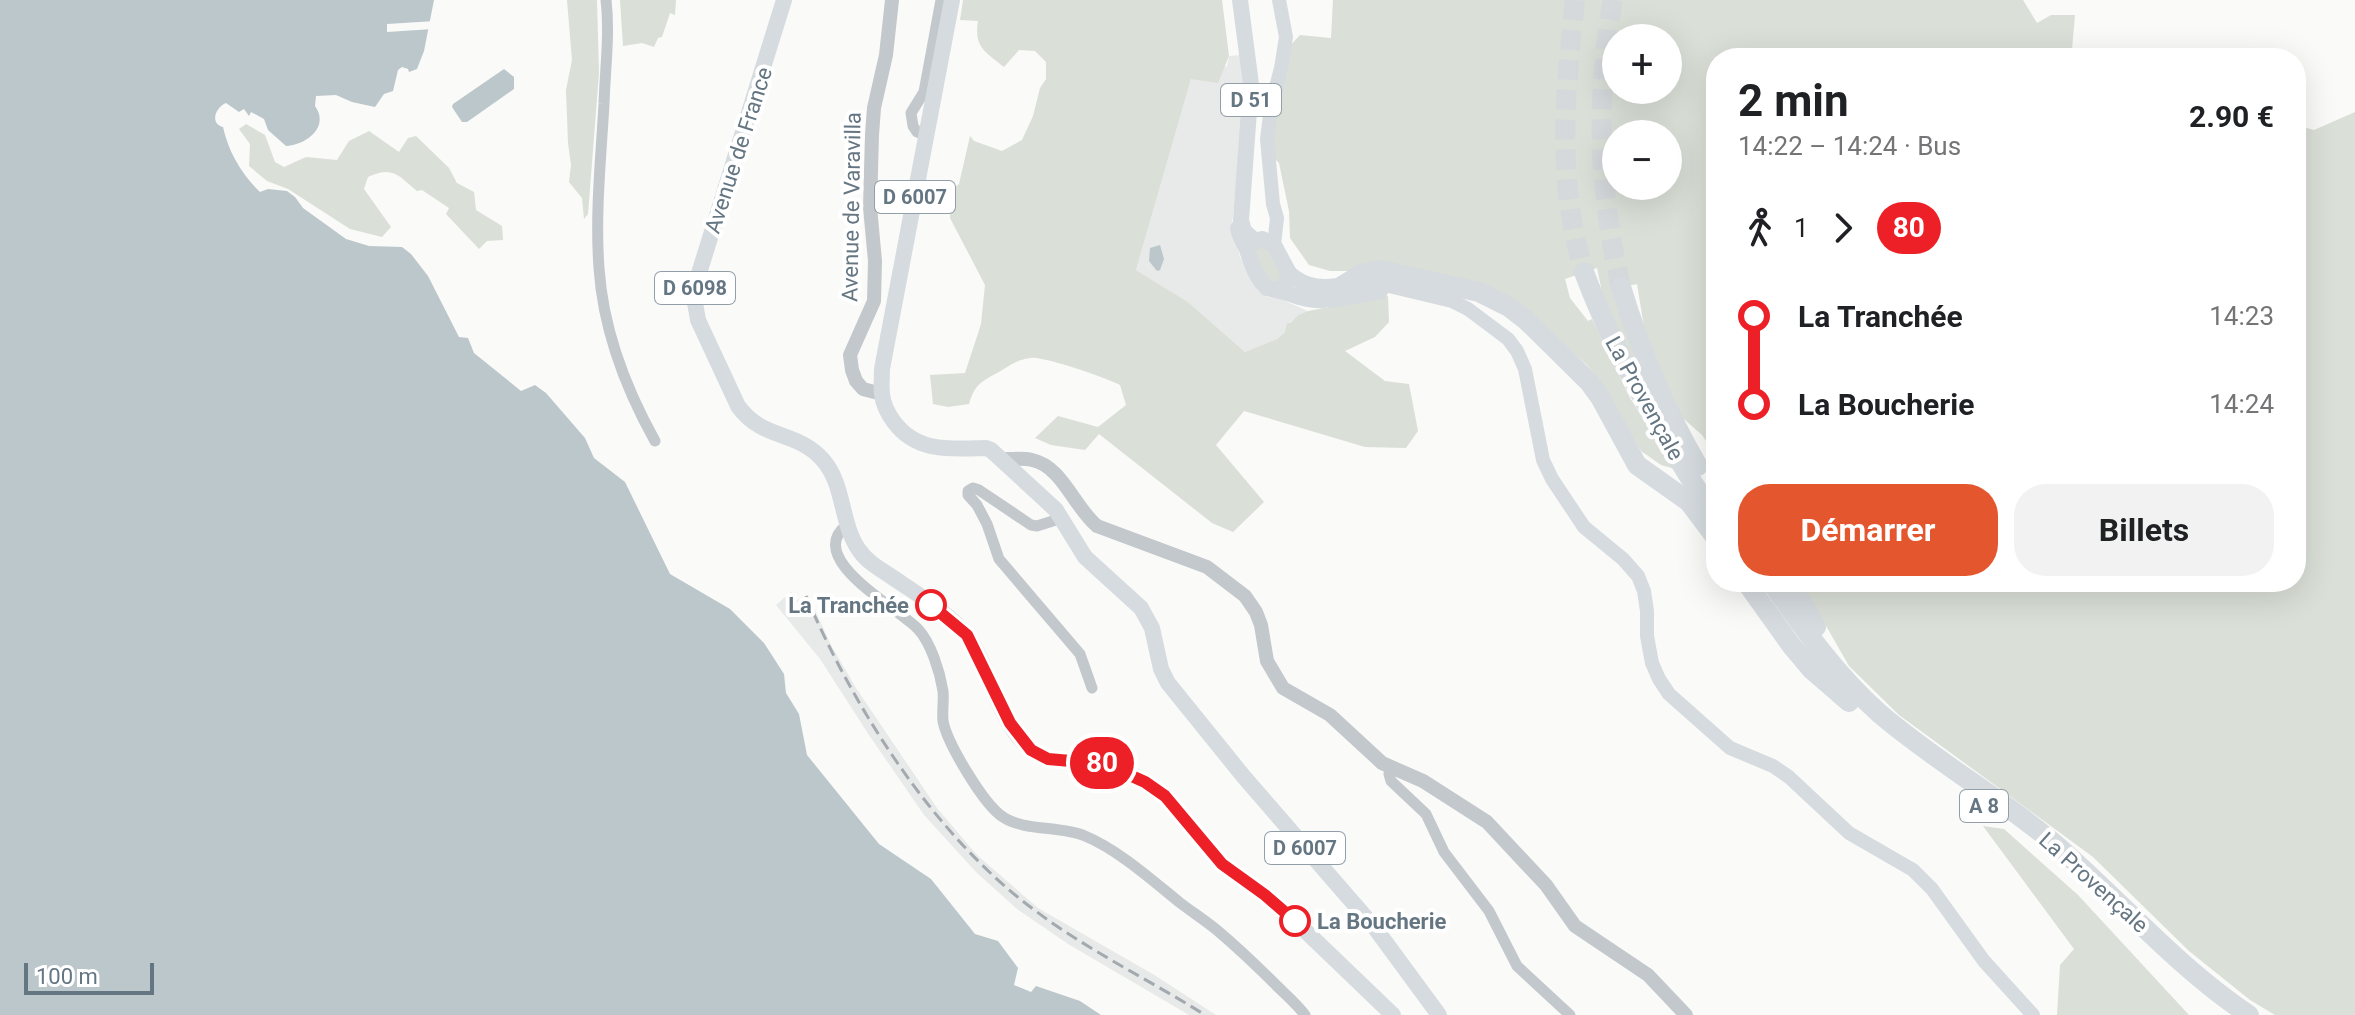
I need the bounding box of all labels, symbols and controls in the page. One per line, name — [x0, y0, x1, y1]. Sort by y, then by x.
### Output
map controls — [1602, 24, 1682, 200]
button: + — [1602, 24, 1682, 104]
street label: Avenue de France — [700, 64, 777, 236]
text: 2 min — [1738, 75, 1849, 127]
road number: D 51 — [1221, 84, 1281, 116]
text: 2.90 € — [2189, 99, 2274, 134]
street label: Avenue de Varavilla — [837, 112, 866, 302]
button: − — [1602, 120, 1682, 200]
text: 14:22 – 14:24 · Bus — [1738, 131, 1961, 161]
road number: D 6007 — [875, 181, 955, 213]
icon: walk — [1738, 206, 1782, 250]
icon: forward — [1821, 206, 1865, 250]
text: 80 — [1893, 211, 1925, 244]
text: 1 — [1794, 213, 1809, 243]
road number: D 6098 — [655, 272, 735, 304]
text: La Tranchée — [1798, 299, 1963, 334]
text: 14:23 — [2209, 301, 2274, 331]
street label: La Provençale — [1600, 332, 1689, 464]
text: La Boucherie — [1798, 387, 1974, 422]
text: 14:24 — [2209, 389, 2274, 419]
button: Démarrer — [1738, 484, 1998, 576]
button: Billets — [2014, 484, 2274, 576]
marker: La Tranchée — [916, 590, 946, 620]
place label: La Tranchée — [788, 593, 909, 618]
line badge: 80 — [1066, 737, 1138, 789]
text: 80 — [1086, 746, 1118, 779]
road number: A 8 — [1960, 790, 2008, 822]
street label: La Provençale — [2034, 827, 2153, 938]
road number: D 6007 — [1265, 832, 1345, 864]
marker: La Boucherie — [1280, 906, 1310, 936]
place label: La Boucherie — [1317, 909, 1446, 934]
scale bar — [24, 959, 154, 995]
text: 100 m — [36, 964, 98, 989]

